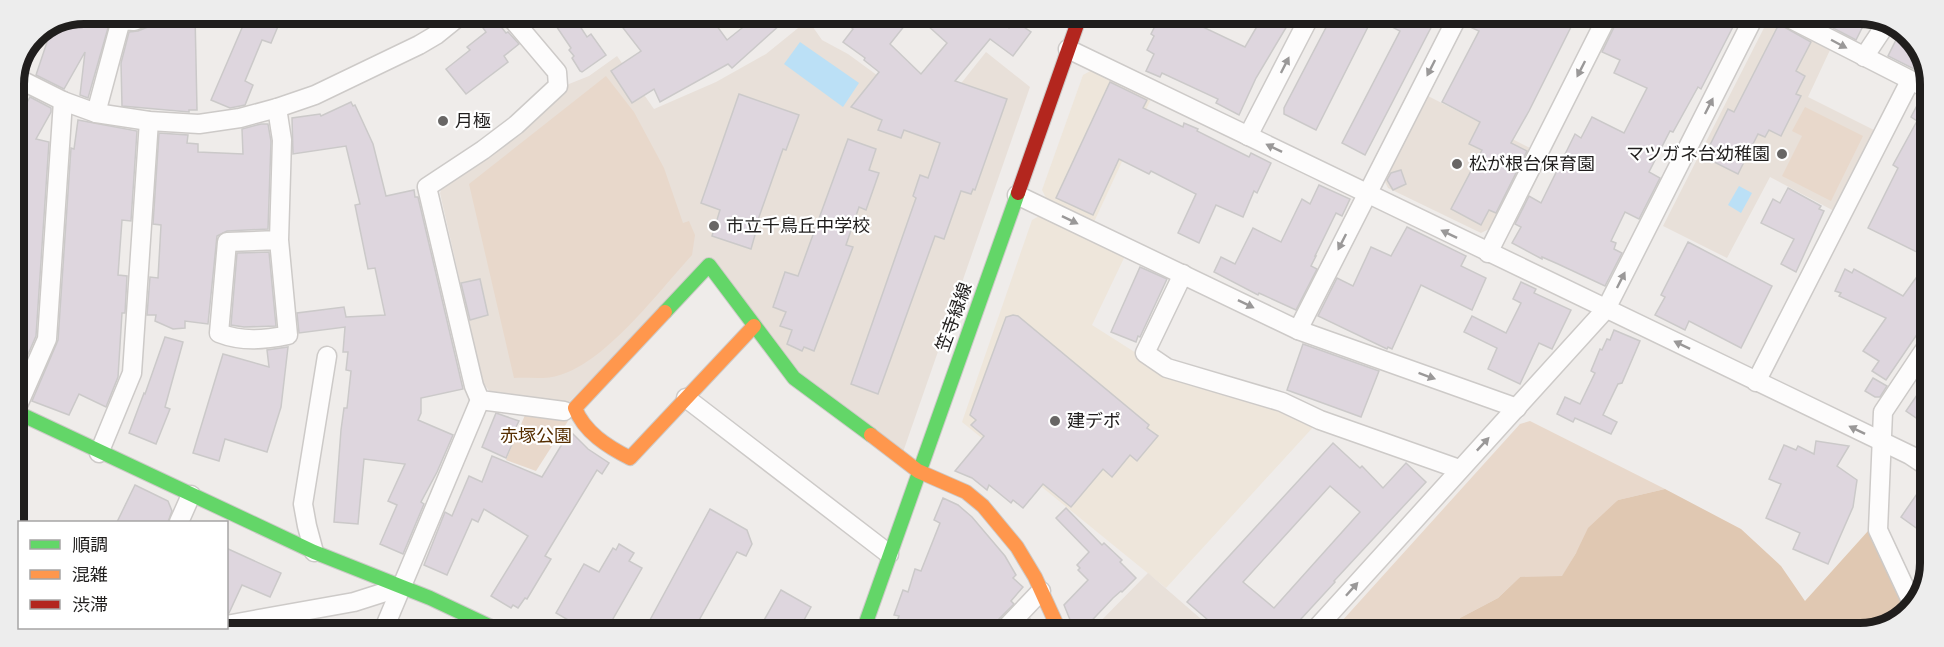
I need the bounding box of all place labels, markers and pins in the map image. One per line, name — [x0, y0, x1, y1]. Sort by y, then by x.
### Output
place label: 月極 — [455, 109, 491, 132]
marker: 月極 — [436, 114, 450, 128]
place label: マツガネ台幼稚園 — [1626, 142, 1770, 165]
marker: マツガネ台幼稚園 — [1775, 147, 1789, 161]
place label: 松が根台保育園 — [1469, 152, 1595, 175]
marker: 松が根台保育園 — [1450, 157, 1464, 171]
place label: 市立千鳥丘中学校 — [726, 214, 870, 237]
marker: 市立千鳥丘中学校 — [707, 219, 721, 233]
place label: 建デポ — [1067, 409, 1121, 432]
marker: 建デポ — [1048, 414, 1062, 428]

